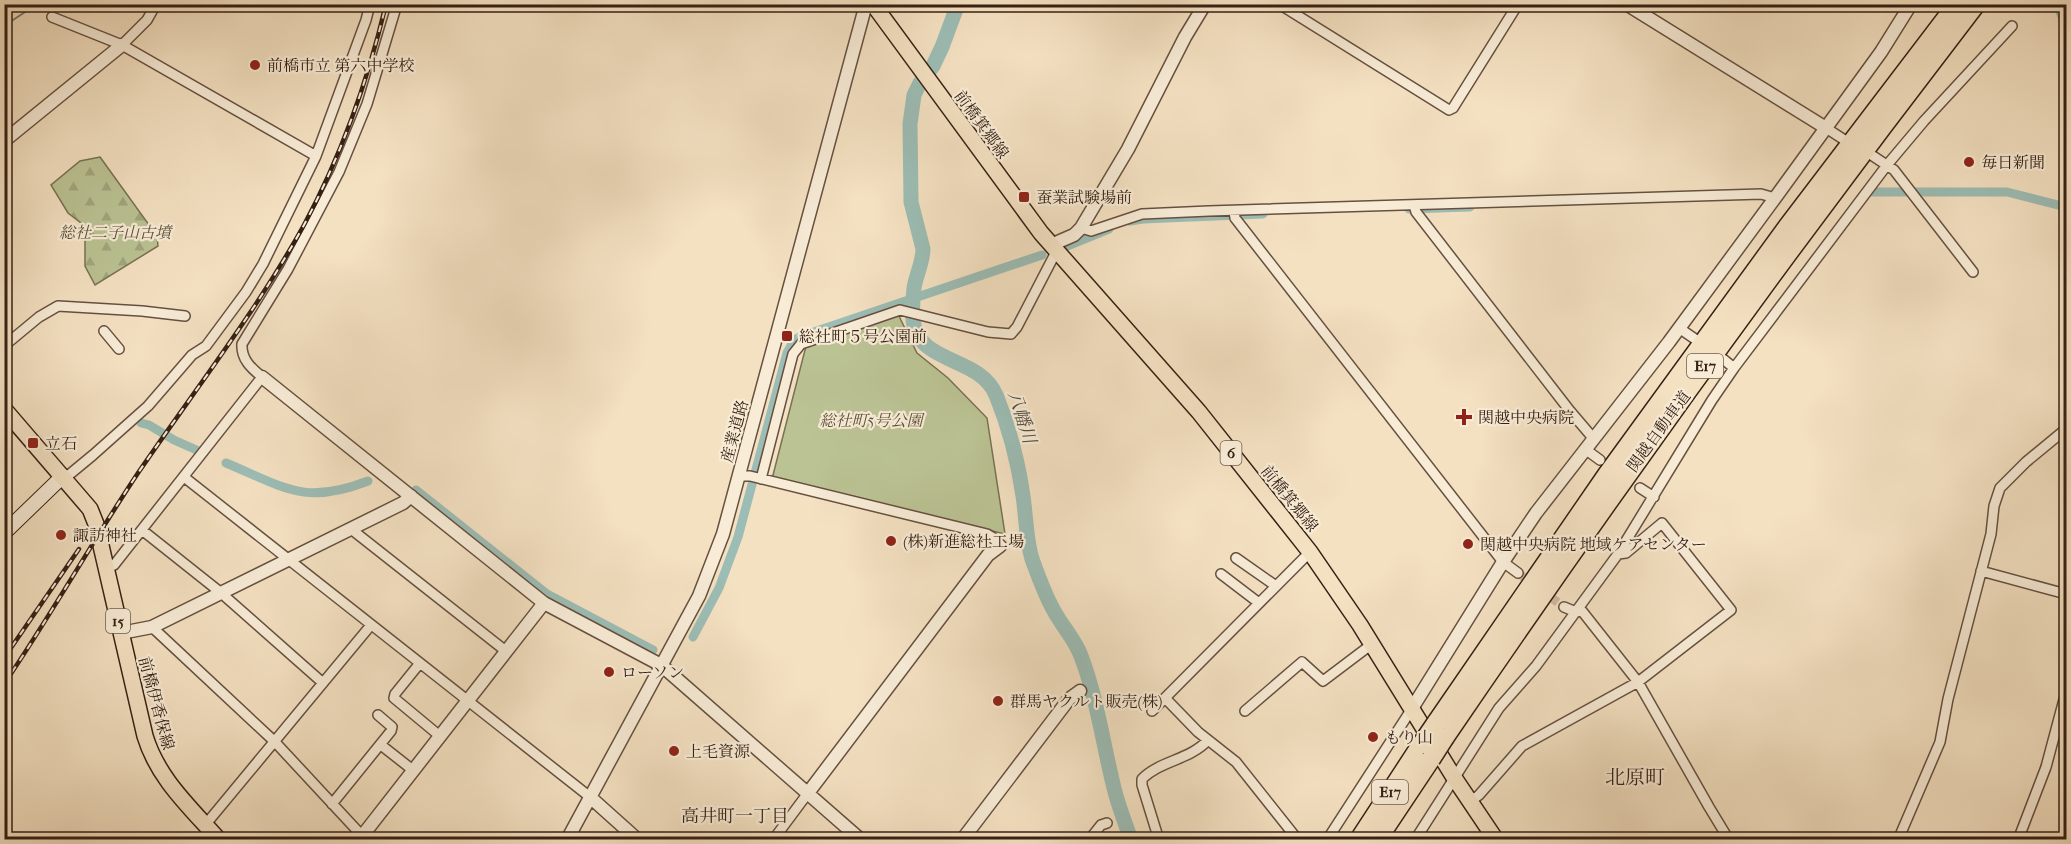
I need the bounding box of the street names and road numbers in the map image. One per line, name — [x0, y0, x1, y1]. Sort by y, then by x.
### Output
street label: 前橋箕郷線 — [950, 86, 1013, 162]
road number: E17 — [1687, 354, 1723, 378]
street label: 関越自動車道 — [1623, 387, 1694, 476]
street label: 産業道路 — [717, 398, 752, 465]
road number: 6 — [1220, 441, 1242, 465]
street label: 前橋箕郷線 — [1257, 461, 1322, 535]
road number: 15 — [106, 609, 130, 633]
street label: 前橋伊香保線 — [135, 654, 178, 752]
road number: E17 — [1372, 780, 1408, 804]

